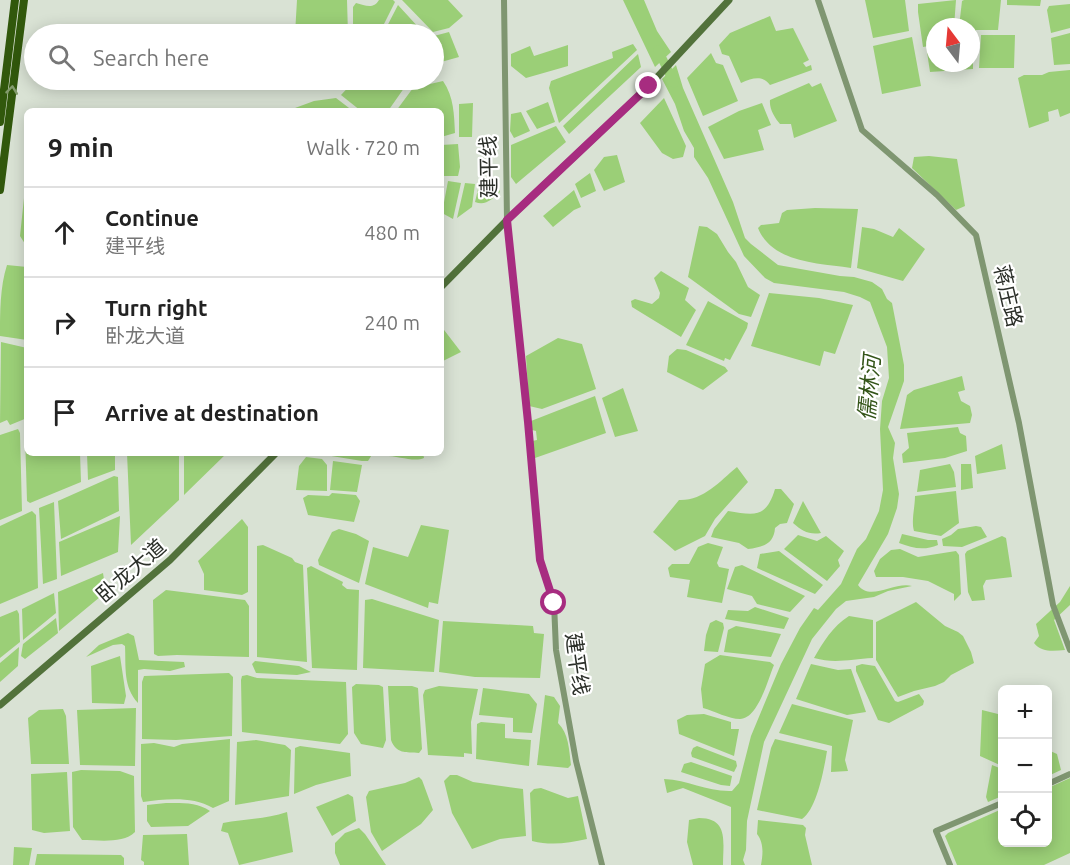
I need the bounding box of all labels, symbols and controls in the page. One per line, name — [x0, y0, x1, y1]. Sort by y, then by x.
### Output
north arrow — [926, 18, 980, 72]
search box — [24, 24, 444, 90]
icon: search — [45, 41, 78, 74]
text: Search here — [93, 45, 209, 70]
route end — [635, 72, 661, 98]
one-way arrow — [6, 86, 18, 95]
text: 9 min — [48, 133, 114, 162]
street label: 建平线 — [475, 135, 501, 199]
text: Walk · 720 m — [307, 136, 420, 159]
text: Continue — [105, 205, 199, 230]
icon: ahead — [48, 216, 81, 249]
text: 480 m — [364, 221, 420, 244]
text: 建平线 — [105, 234, 165, 257]
street label: 蒋庄路 — [990, 262, 1028, 329]
text: Turn right — [105, 295, 207, 320]
icon: right — [48, 306, 81, 339]
text: 240 m — [364, 311, 420, 334]
text: 卧龙大道 — [105, 324, 185, 347]
water label: 儒林河 — [853, 350, 884, 422]
icon: arrive — [48, 396, 81, 429]
text: Arrive at destination — [105, 400, 319, 425]
street label: 卧龙大道 — [91, 534, 170, 607]
route start — [540, 589, 566, 615]
street label: 建平线 — [562, 631, 594, 697]
map controls — [998, 685, 1052, 847]
button: + — [998, 685, 1052, 739]
button: − — [998, 739, 1052, 793]
button: locate — [998, 793, 1052, 847]

